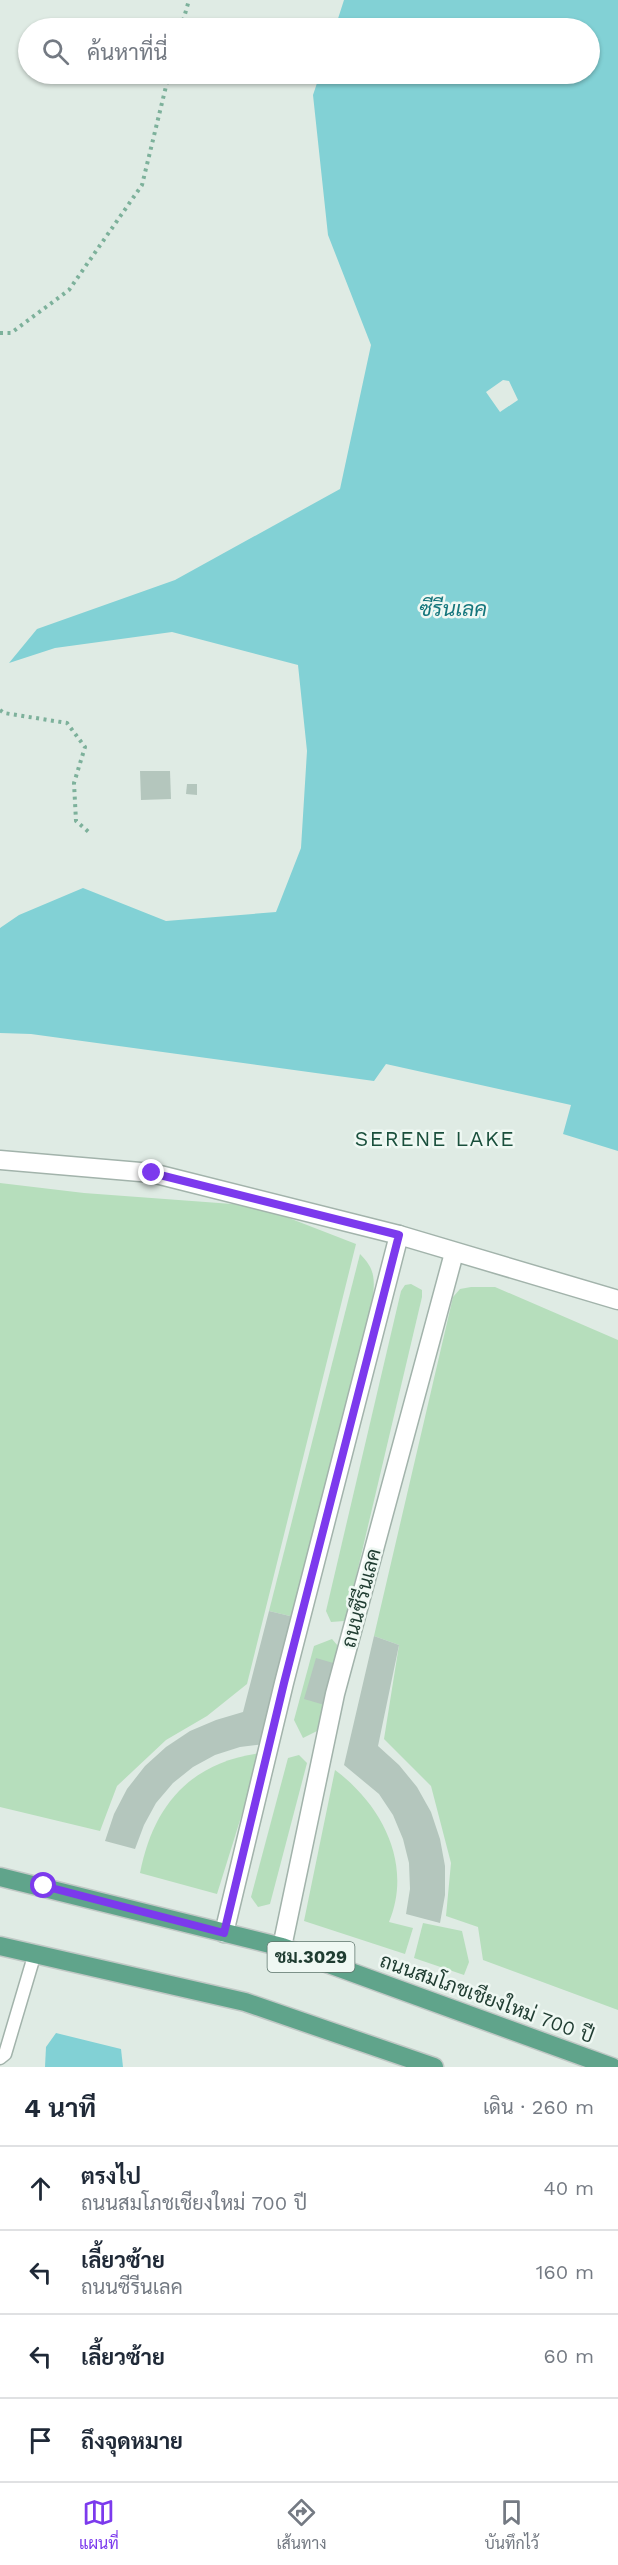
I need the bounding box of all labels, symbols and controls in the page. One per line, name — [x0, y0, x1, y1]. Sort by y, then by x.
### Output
search box — [18, 18, 600, 84]
icon: search — [39, 35, 72, 68]
text: ค้นหาที่นี่ — [87, 40, 167, 65]
water label: ซีรีนเลค — [419, 596, 487, 621]
district label: SERENE LAKE — [355, 1126, 515, 1151]
route end — [138, 1159, 164, 1185]
street label: ถนนซีรีนเลค — [335, 1546, 386, 1650]
route start — [30, 1872, 56, 1898]
road number: ชม.3029 — [268, 1942, 354, 1972]
street label: ถนนสมโภชเชียงใหม่ 700 ปี — [377, 1947, 598, 2048]
text: 4 นาที — [24, 2093, 96, 2123]
text: เดิน · 260 m — [483, 2095, 594, 2119]
text: ตรงไป — [81, 2164, 141, 2189]
icon: ahead — [24, 2172, 57, 2205]
text: 40 m — [543, 2176, 594, 2200]
text: ถนนสมโภชเชียงใหม่ 700 ปี — [81, 2191, 307, 2215]
text: เลี้ยวซ้าย — [81, 2248, 165, 2273]
icon: left — [24, 2256, 57, 2289]
text: 160 m — [536, 2260, 594, 2284]
text: ถนนซีรีนเลค — [81, 2275, 183, 2299]
icon: left — [24, 2340, 57, 2373]
text: 60 m — [544, 2344, 594, 2368]
text: เลี้ยวซ้าย — [81, 2345, 165, 2370]
icon: arrive — [24, 2424, 57, 2457]
text: ถึงจุดหมาย — [81, 2429, 183, 2454]
tab: แผนที่ — [79, 2496, 119, 2553]
tab: เส้นทาง — [277, 2496, 327, 2553]
tab: บันทึกไว้ — [484, 2496, 539, 2553]

